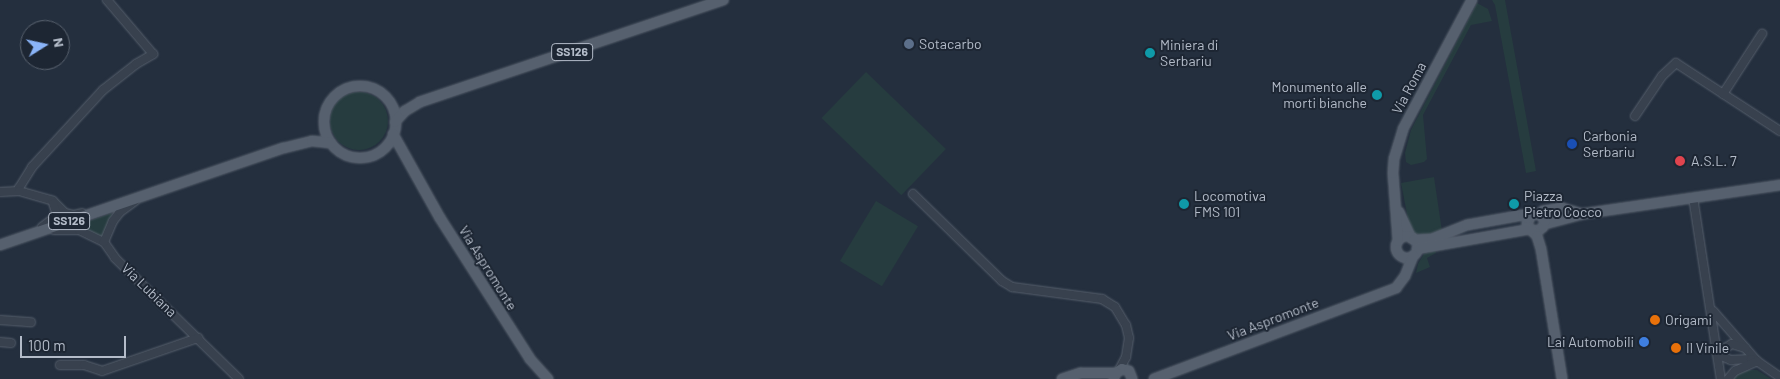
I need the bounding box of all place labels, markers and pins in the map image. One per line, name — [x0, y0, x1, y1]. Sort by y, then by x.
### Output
place label: Sotacarbo — [919, 36, 982, 52]
place label: Miniera di Serbariu — [1160, 37, 1218, 70]
marker: Sotacarbo — [903, 38, 915, 50]
marker: Miniera di Serbariu — [1144, 47, 1156, 59]
place label: Monumento alle morti bianche — [1271, 79, 1367, 111]
marker: Monumento alle morti bianche — [1371, 89, 1383, 101]
place label: Carbonia Serbariu — [1583, 128, 1637, 160]
marker: Carbonia Serbariu — [1565, 137, 1579, 151]
place label: A.S.L. 7 — [1691, 153, 1737, 169]
marker: A.S.L. 7 — [1673, 154, 1687, 168]
place label: Locomotiva FMS 101 — [1194, 188, 1266, 220]
place label: Piazza Pietro Cocco — [1524, 188, 1602, 220]
marker: Locomotiva FMS 101 — [1178, 198, 1190, 210]
marker: Piazza Pietro Cocco — [1508, 198, 1520, 210]
place label: Origami — [1665, 312, 1712, 328]
marker: Origami — [1649, 314, 1661, 326]
place label: Lai Automobili — [1547, 334, 1634, 350]
marker: Lai Automobili — [1638, 336, 1650, 348]
place label: Il Vinile — [1686, 340, 1729, 356]
marker: Il Vinile — [1670, 342, 1682, 354]

